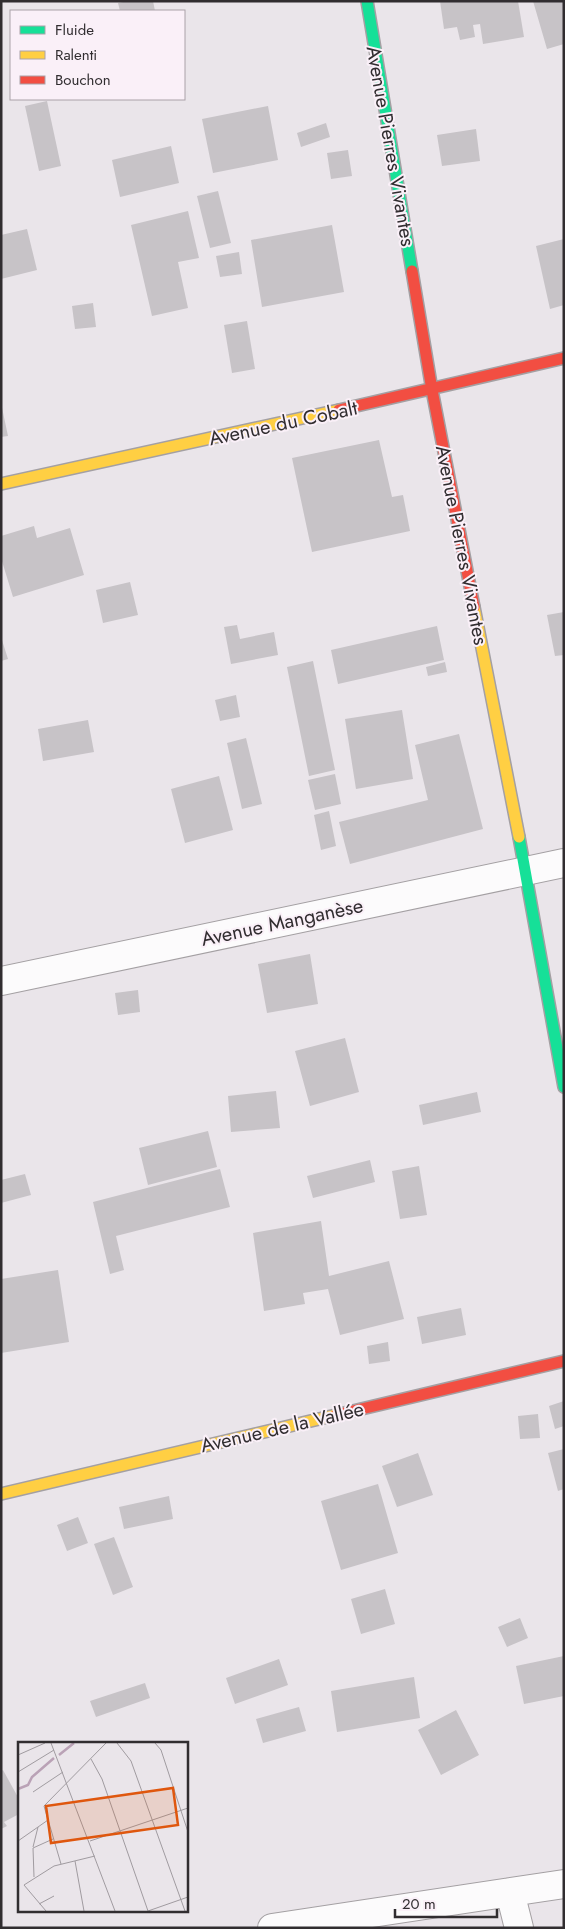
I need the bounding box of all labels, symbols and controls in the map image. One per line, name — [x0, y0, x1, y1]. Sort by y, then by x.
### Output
legend — [10, 10, 185, 100]
text: Fluide — [55, 19, 94, 41]
text: Ralenti — [55, 44, 97, 66]
street label: Avenue Pierres Vivantes — [359, 44, 422, 249]
text: Bouchon — [55, 69, 111, 91]
street label: Avenue du Cobalt — [206, 394, 360, 453]
street label: Avenue Pierres Vivantes — [428, 443, 495, 648]
street label: Avenue Manganèse — [198, 891, 366, 954]
street label: Avenue de la Vallée — [198, 1395, 367, 1460]
inset map — [18, 1742, 188, 1912]
scale bar — [395, 1886, 498, 1918]
text: 20 m — [402, 1893, 436, 1915]

